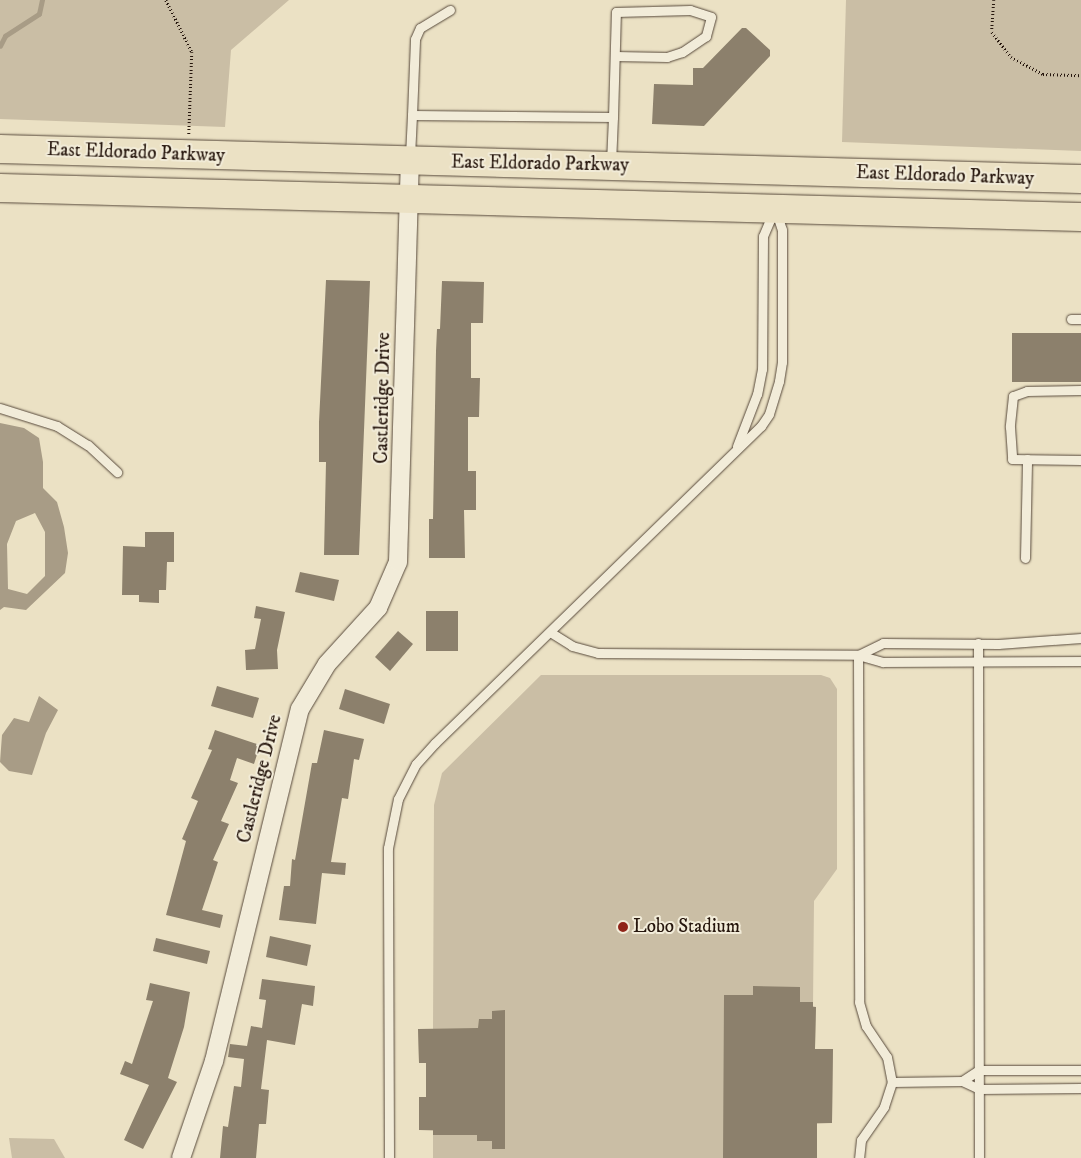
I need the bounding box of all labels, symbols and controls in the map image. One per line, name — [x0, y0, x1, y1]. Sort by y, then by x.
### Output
street label: East Eldorado Parkway — [46, 138, 226, 168]
street label: East Eldorado Parkway — [451, 151, 629, 177]
street label: East Eldorado Parkway — [855, 161, 1035, 191]
street label: Castleridge Drive — [370, 332, 396, 464]
street label: Castleridge Drive — [233, 712, 287, 846]
place label: Lobo Stadium — [633, 916, 740, 938]
marker: Lobo Stadium — [617, 921, 629, 933]

